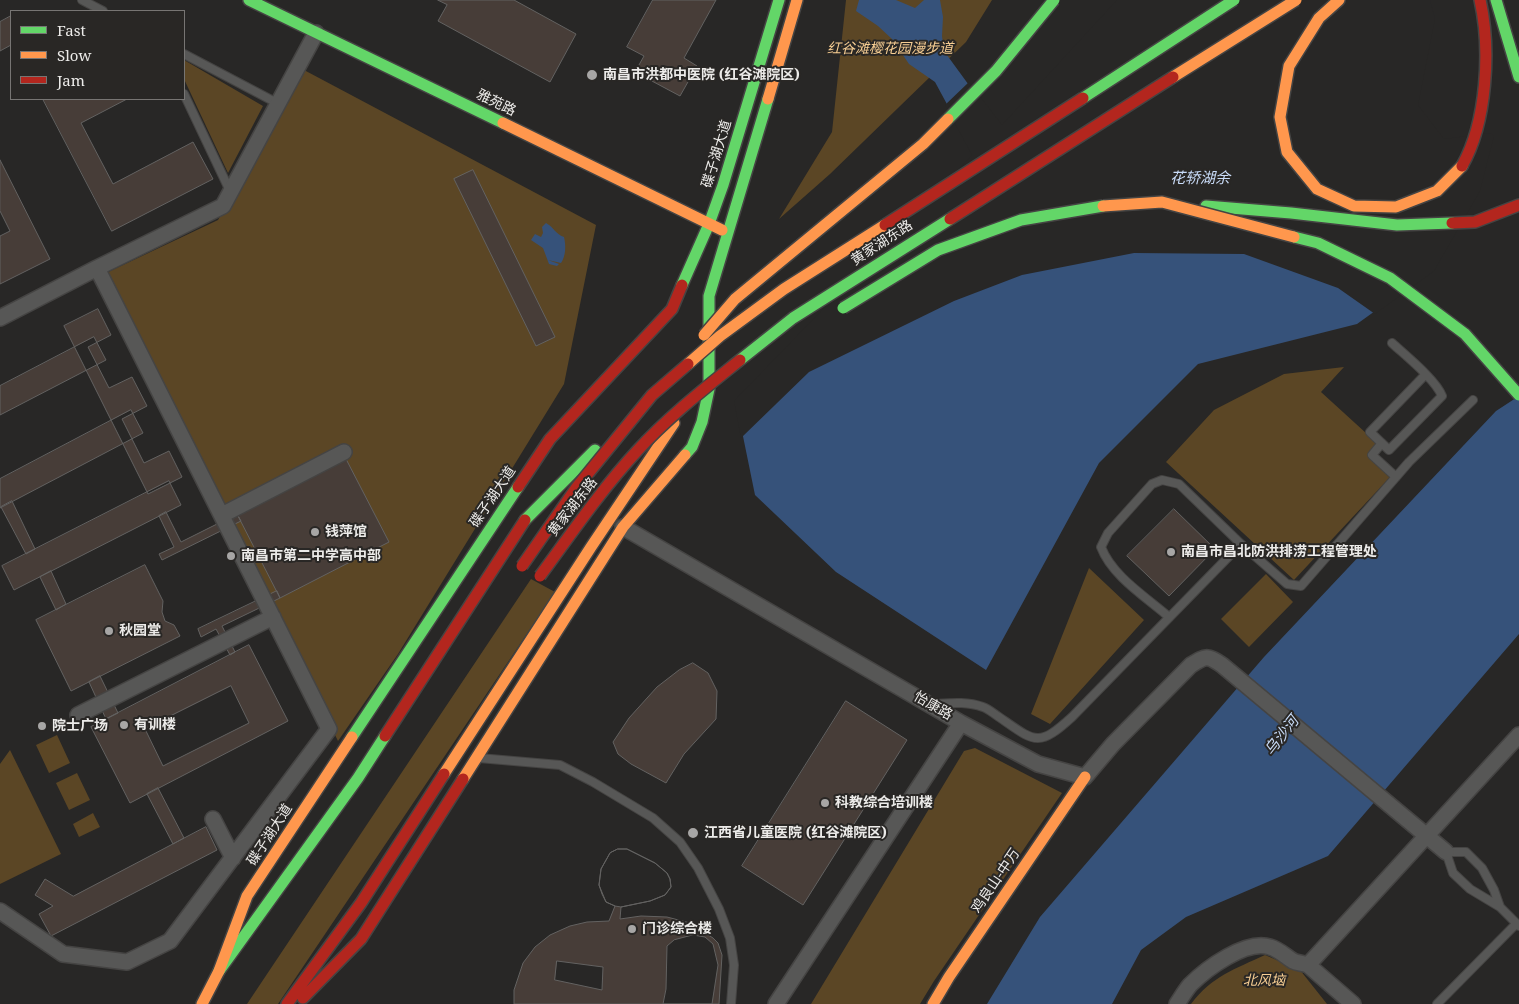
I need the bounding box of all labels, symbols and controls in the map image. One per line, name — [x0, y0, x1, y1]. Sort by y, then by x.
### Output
legend — [10, 10, 185, 100]
text: Fast — [57, 20, 86, 40]
park label: 红谷滩樱花园漫步道 — [827, 41, 953, 57]
text: Slow — [57, 45, 91, 65]
place label: 南昌市洪都中医院 (红谷滩院区) — [603, 67, 800, 83]
marker: 南昌市洪都中医院 (红谷滩院区) — [585, 68, 599, 82]
text: Jam — [57, 70, 85, 90]
street label: 雅苑路 — [473, 86, 519, 120]
street label: 碟子湖大道 — [699, 118, 735, 190]
water label: 花轿湖余 — [1170, 170, 1230, 188]
street label: 黄家湖东路 — [848, 217, 916, 269]
street label: 碟子湖大道 — [466, 463, 520, 531]
street label: 黄家湖东路 — [545, 474, 601, 540]
place label: 钱萍馆 — [325, 524, 367, 540]
marker: 钱萍馆 — [309, 526, 321, 538]
place label: 南昌市昌北防洪排涝工程管理处 — [1181, 544, 1377, 560]
marker: 南昌市昌北防洪排涝工程管理处 — [1165, 546, 1177, 558]
place label: 南昌市第二中学高中部 — [241, 548, 381, 564]
marker: 南昌市第二中学高中部 — [225, 550, 237, 562]
place label: 秋园堂 — [119, 623, 161, 639]
marker: 秋园堂 — [103, 625, 115, 637]
street label: 怡康路 — [911, 688, 955, 724]
water label: 乌沙河 — [1261, 713, 1303, 759]
place label: 有训楼 — [134, 717, 176, 733]
place label: 院士广场 — [52, 718, 108, 734]
marker: 有训楼 — [118, 719, 130, 731]
marker: 院士广场 — [36, 720, 48, 732]
place label: 科教综合培训楼 — [835, 795, 933, 811]
marker: 科教综合培训楼 — [819, 797, 831, 809]
street label: 碟子湖大道 — [244, 801, 296, 869]
place label: 江西省儿童医院 (红谷滩院区) — [704, 825, 887, 841]
marker: 江西省儿童医院 (红谷滩院区) — [686, 826, 700, 840]
street label: 鸡良山-中万 — [968, 845, 1024, 917]
place label: 门诊综合楼 — [642, 921, 712, 937]
marker: 门诊综合楼 — [626, 923, 638, 935]
park label: 北风垴 — [1243, 973, 1285, 989]

